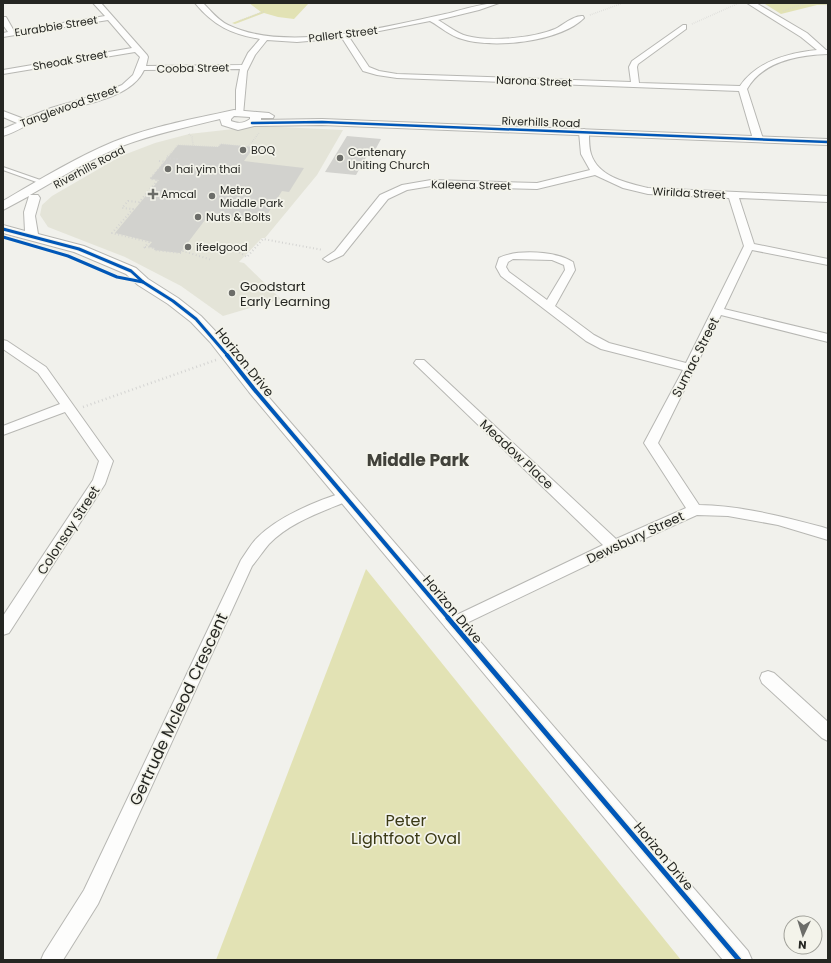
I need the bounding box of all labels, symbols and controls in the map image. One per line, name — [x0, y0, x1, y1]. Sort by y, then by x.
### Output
street label: Eurabbie Street — [13, 12, 99, 40]
street label: Pallert Street — [308, 22, 378, 46]
street label: Sheoak Street — [31, 46, 109, 74]
street label: Cooba Street — [157, 59, 229, 77]
street label: Narona Street — [496, 72, 572, 90]
street label: Tanglewood Street — [18, 81, 120, 131]
street label: Riverhills Road — [501, 113, 581, 131]
street label: Riverhills Road — [50, 141, 128, 193]
place label: BOQ — [251, 142, 275, 158]
place label: Centenary Uniting Church — [348, 144, 430, 173]
marker: BOQ — [238, 145, 248, 155]
marker: Centenary Uniting Church — [335, 153, 345, 163]
place label: hai yim thai — [176, 161, 241, 177]
marker: hai yim thai — [163, 164, 173, 174]
street label: Kaleena Street — [431, 176, 511, 194]
place label: Metro Middle Park — [220, 182, 283, 211]
street label: Wirilda Street — [652, 183, 726, 203]
place label: Amcal — [161, 186, 197, 202]
marker: Amcal — [148, 189, 158, 199]
marker: Metro Middle Park — [207, 191, 217, 201]
place label: Nuts & Bolts — [206, 209, 271, 225]
marker: Nuts & Bolts — [193, 212, 203, 222]
place label: ifeelgood — [196, 239, 248, 255]
marker: ifeelgood — [183, 242, 193, 252]
place label: Goodstart Early Learning — [240, 277, 330, 311]
marker: Goodstart Early Learning — [227, 288, 237, 298]
street label: Sumac Street — [667, 314, 724, 401]
street label: Horizon Drive — [211, 324, 278, 401]
street label: Meadow Place — [476, 415, 558, 494]
district label: Middle Park — [367, 448, 470, 472]
street label: Colonsay Street — [33, 482, 104, 578]
street label: Dewsbury Street — [583, 506, 687, 568]
street label: Horizon Drive — [418, 571, 487, 648]
street label: Gertrude Mcleod Crescent — [124, 609, 233, 809]
park label: Peter Lightfoot Oval — [351, 809, 461, 850]
street label: Horizon Drive — [629, 818, 698, 895]
north arrow — [783, 915, 823, 955]
text: N — [798, 937, 807, 953]

